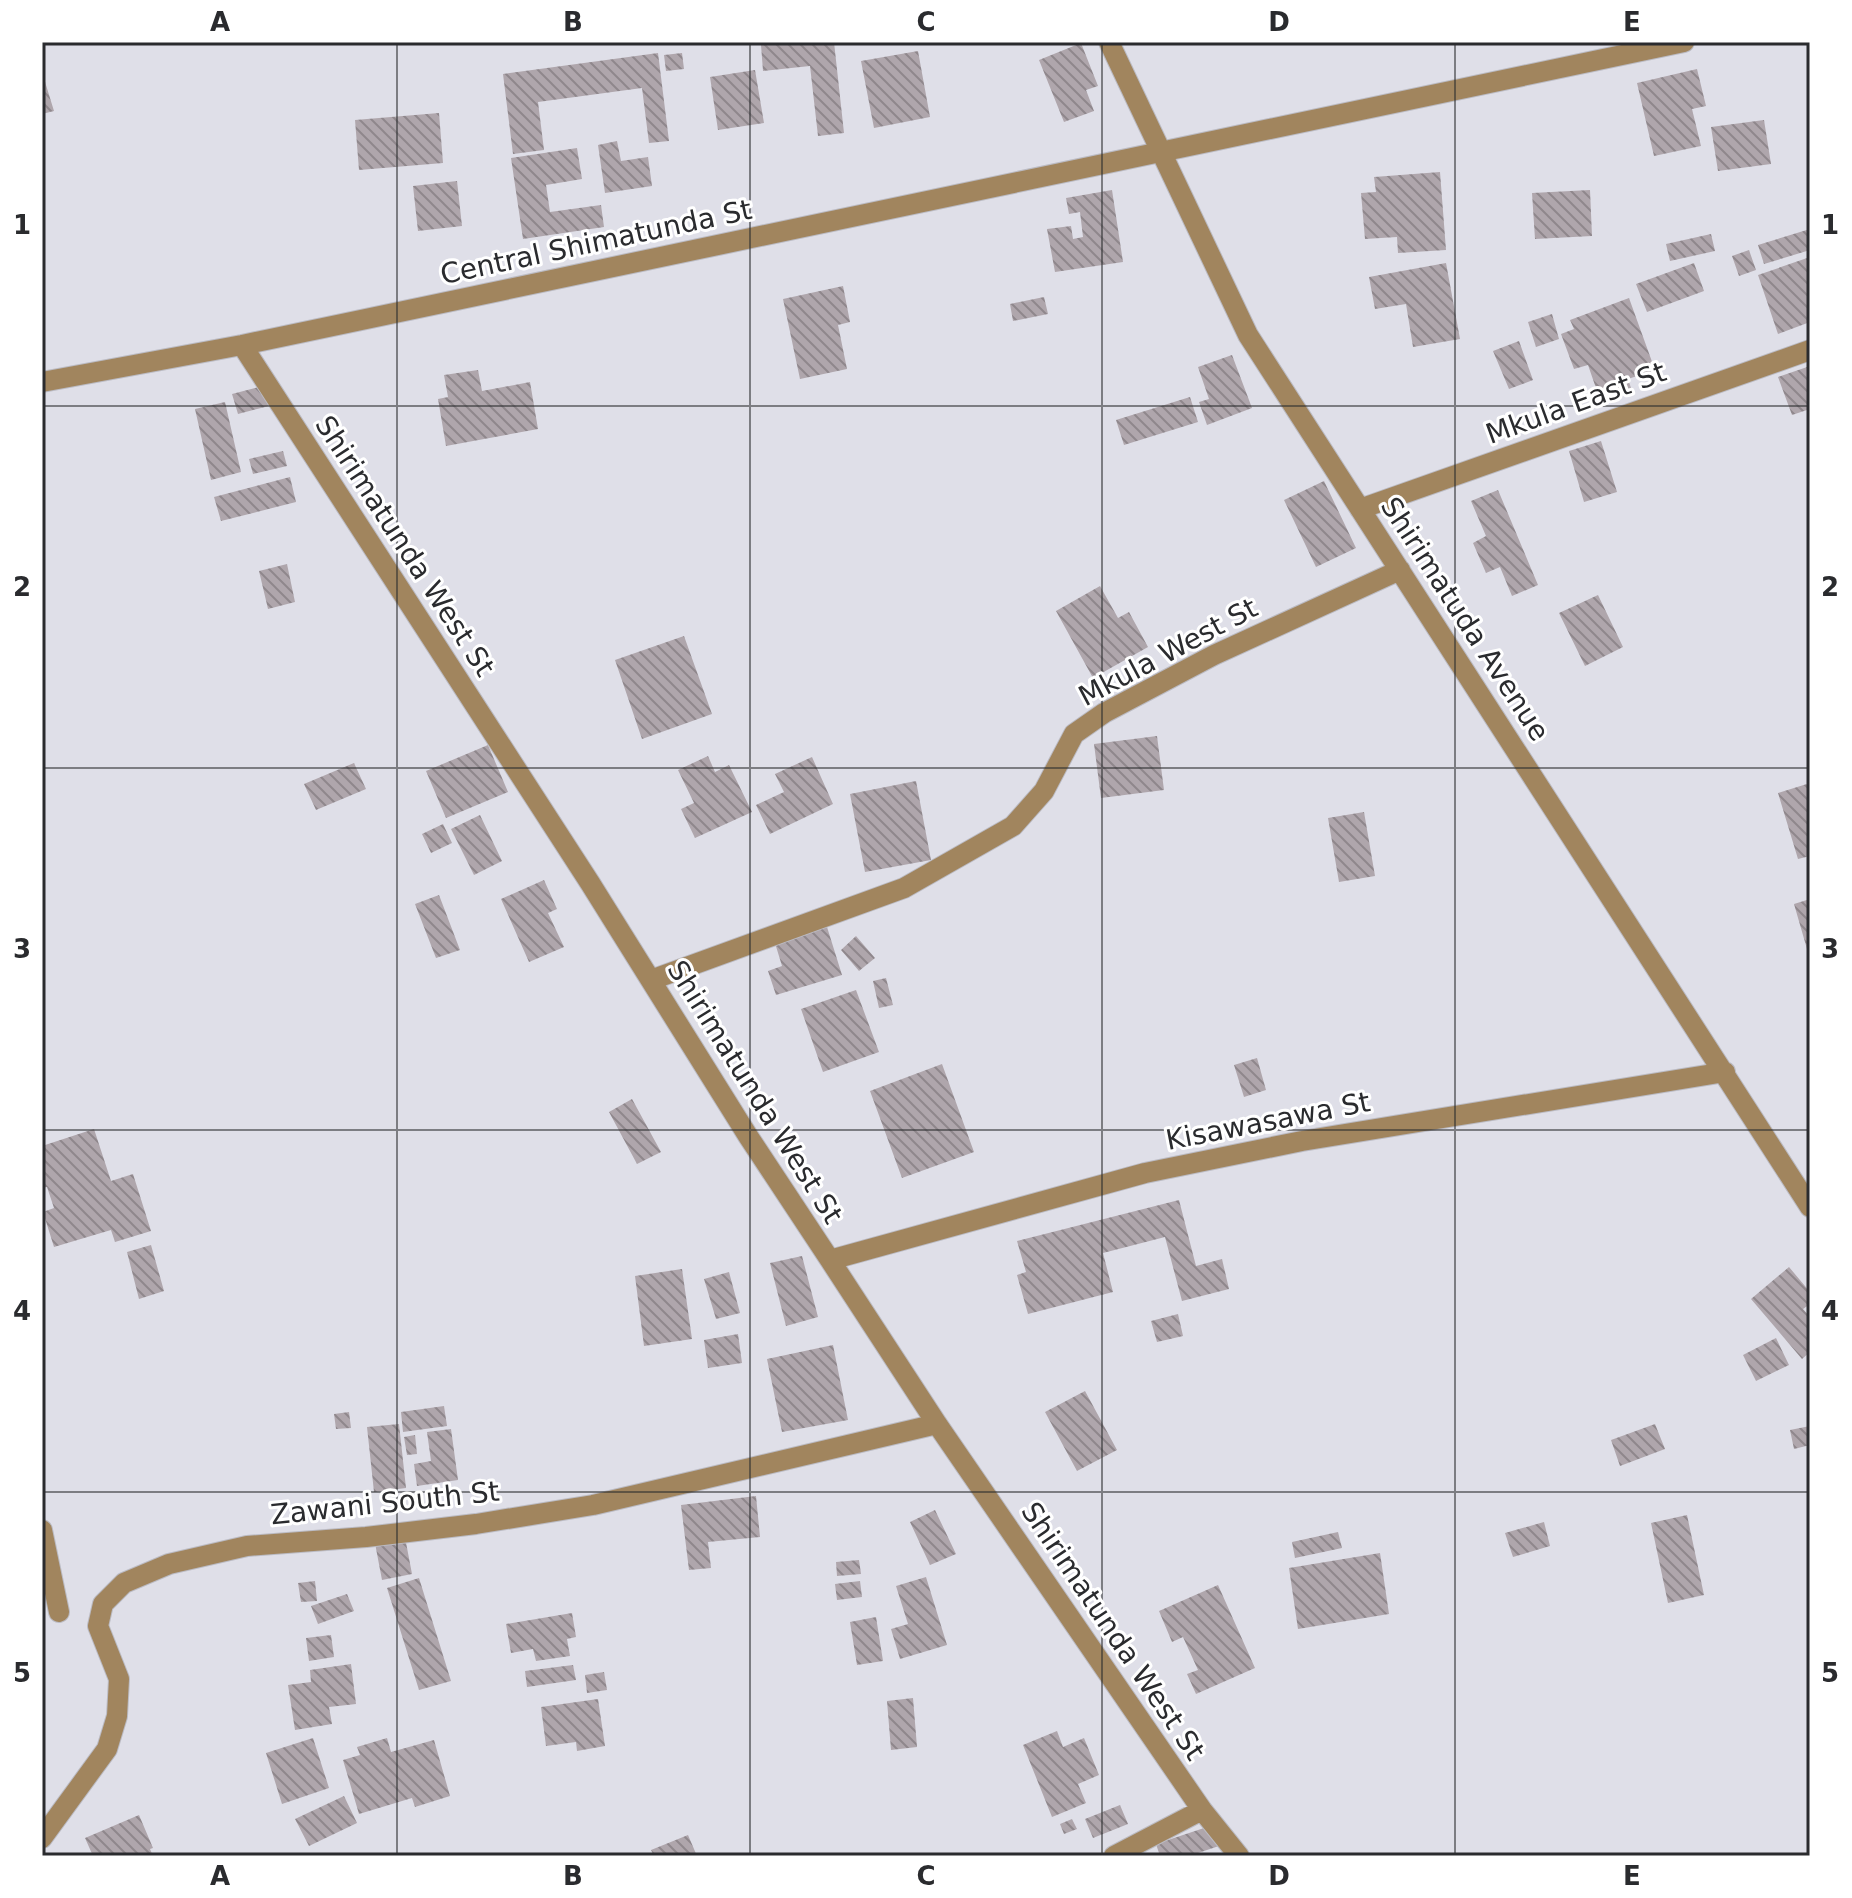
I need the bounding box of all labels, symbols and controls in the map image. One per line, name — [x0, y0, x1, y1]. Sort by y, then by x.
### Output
text: A — [210, 7, 230, 37]
text: B — [563, 7, 583, 37]
text: C — [916, 7, 936, 37]
text: D — [1268, 7, 1290, 37]
text: E — [1623, 7, 1641, 37]
street label: Central Shimatunda St — [437, 193, 755, 291]
text: 1 — [13, 210, 31, 240]
text: 1 — [1821, 210, 1839, 240]
street label: Mkula East St — [1481, 355, 1671, 451]
street label: Shirimatunda West St — [308, 410, 502, 682]
street label: Shirimatuda Avenue — [1374, 491, 1556, 747]
text: 2 — [13, 572, 31, 602]
text: 2 — [1821, 572, 1839, 602]
street label: Mkula West St — [1073, 591, 1263, 713]
text: 3 — [13, 934, 31, 964]
text: 3 — [1821, 934, 1839, 964]
street label: Shirimatunda West St — [661, 954, 850, 1230]
street label: Kisawasawa St — [1163, 1085, 1373, 1157]
text: 4 — [13, 1296, 31, 1326]
text: 4 — [1821, 1296, 1839, 1326]
street label: Zawani South St — [269, 1475, 501, 1531]
street label: Shirimatunda West St — [1014, 1496, 1212, 1766]
text: 5 — [13, 1658, 31, 1688]
text: 5 — [1821, 1658, 1839, 1688]
text: A — [210, 1861, 230, 1891]
text: B — [563, 1861, 583, 1891]
text: C — [916, 1861, 936, 1891]
text: D — [1268, 1861, 1290, 1891]
text: E — [1623, 1861, 1641, 1891]

